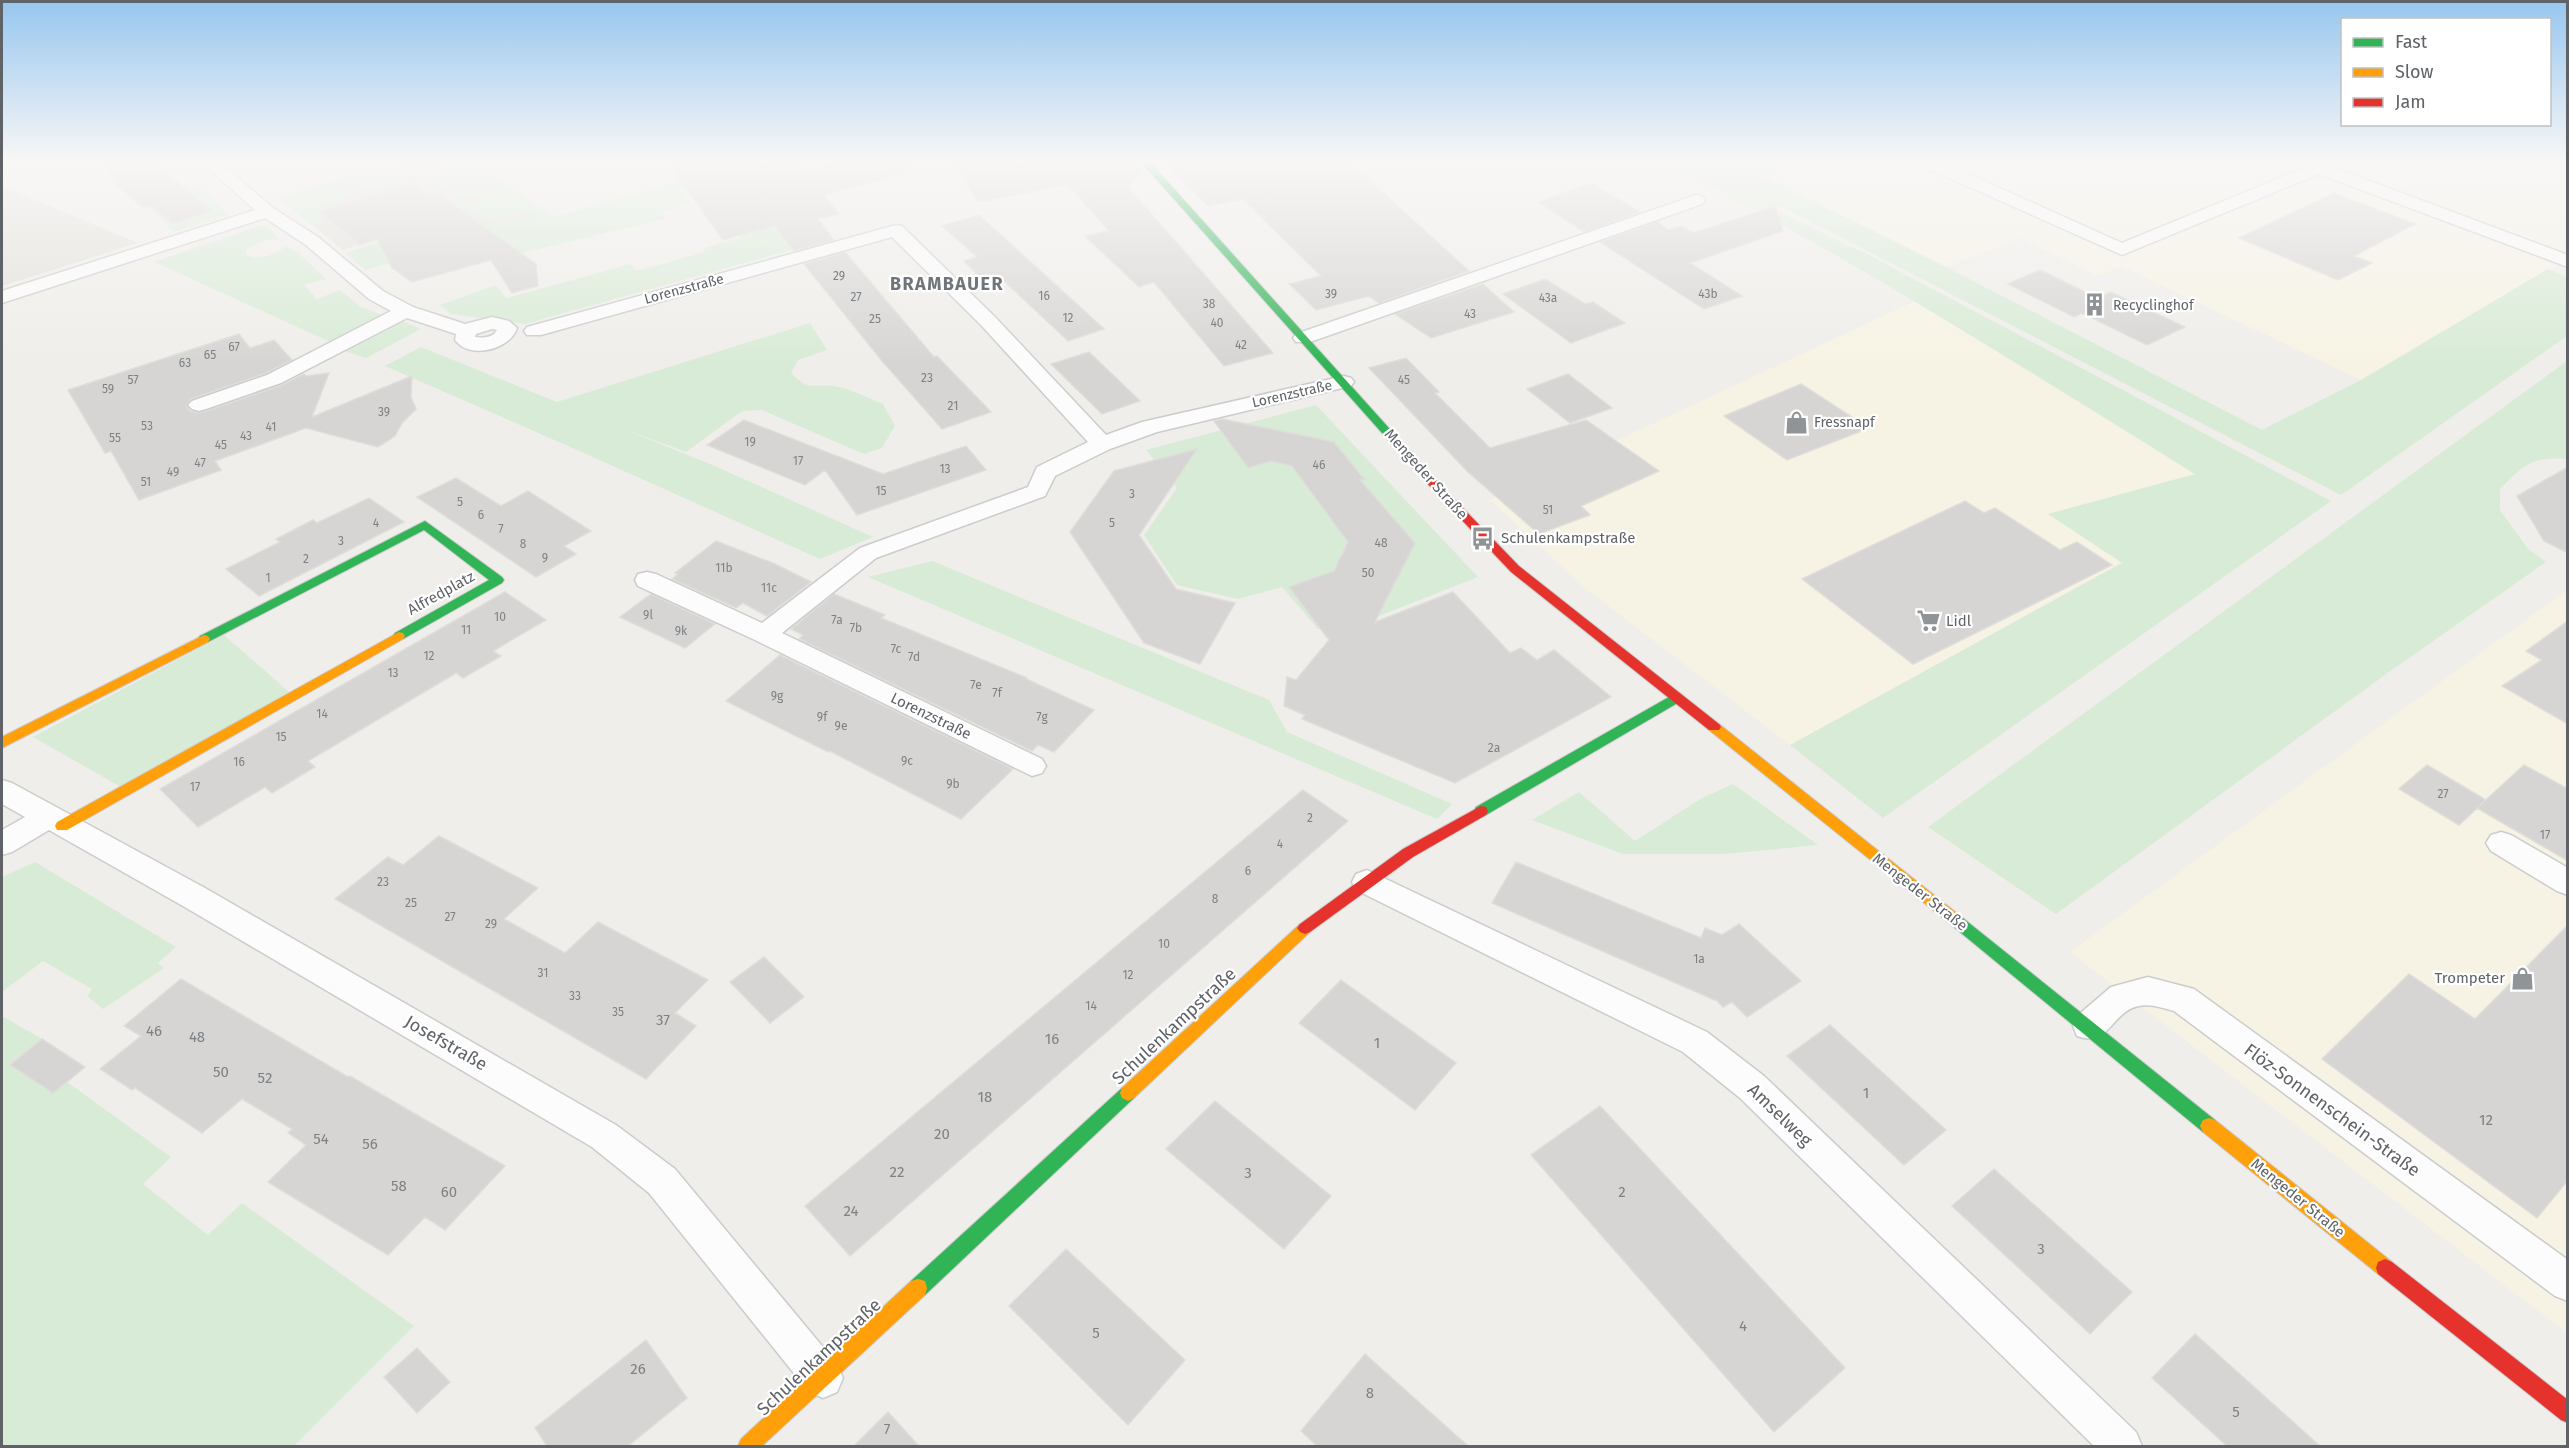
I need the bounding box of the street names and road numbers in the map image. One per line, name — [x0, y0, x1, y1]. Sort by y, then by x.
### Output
street label: Lorenzstraße — [642, 270, 726, 308]
street label: Lorenzstraße — [1250, 377, 1334, 411]
street label: Mengeder Straße — [1381, 425, 1471, 523]
street label: Alfredplatz — [404, 567, 478, 619]
street label: Lorenzstraße — [888, 689, 974, 743]
street label: Mengeder Straße — [1869, 849, 1971, 935]
street label: Schulenkampstraße — [1107, 963, 1241, 1089]
street label: Josefstraße — [401, 1011, 491, 1075]
street label: Flöz-Sonnenschein-Straße — [2240, 1039, 2424, 1181]
street label: Amselweg — [1743, 1079, 1817, 1152]
street label: Mengeder Straße — [2248, 1155, 2348, 1241]
street label: Schulenkampstraße — [752, 1294, 886, 1420]

